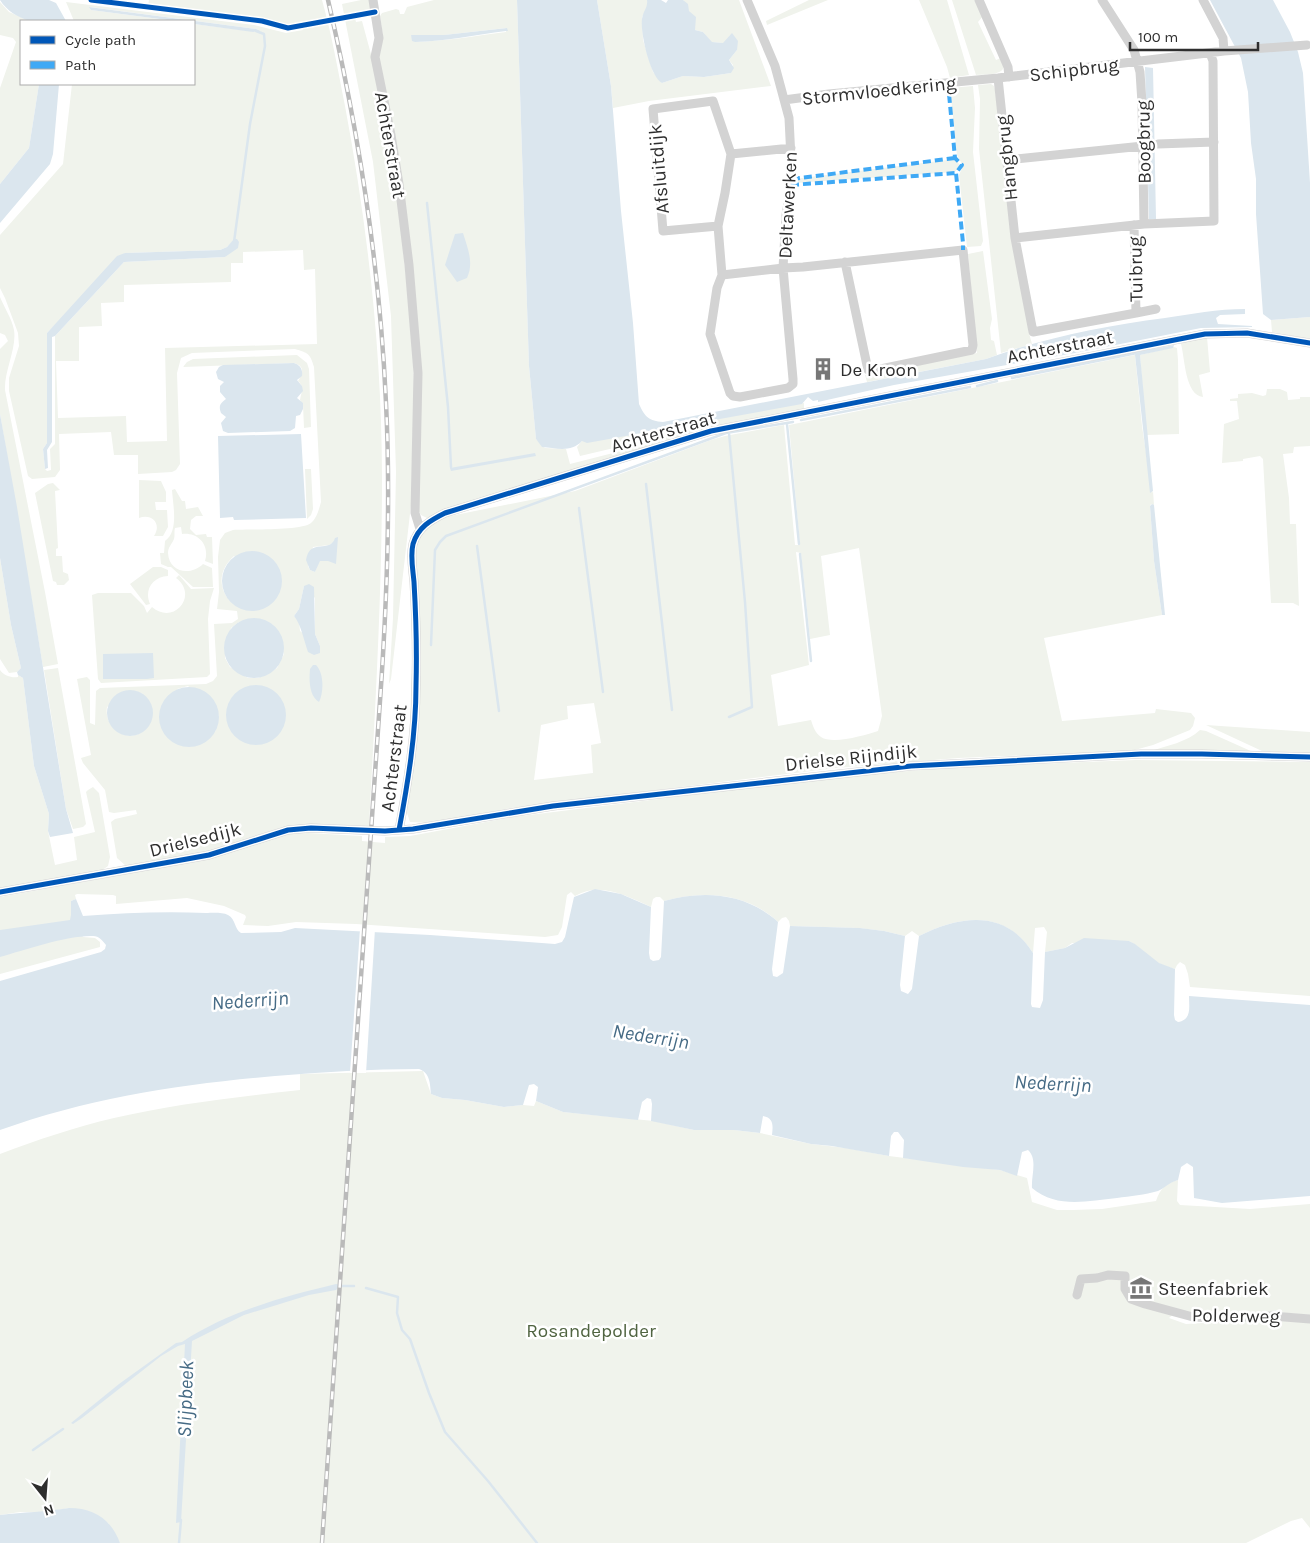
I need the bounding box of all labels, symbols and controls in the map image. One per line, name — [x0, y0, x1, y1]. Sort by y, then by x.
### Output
legend — [20, 20, 195, 85]
scale bar — [1130, 20, 1258, 52]
text: 100 m — [1138, 28, 1178, 46]
text: Cycle path — [65, 31, 136, 49]
street label: Schipbrug — [1028, 54, 1120, 86]
text: Path — [65, 56, 96, 74]
street label: Stormvloedkering — [801, 72, 958, 110]
street label: Achterstraat — [370, 90, 410, 200]
street label: Boogbrug — [1132, 100, 1156, 184]
street label: Hangbrug — [992, 114, 1022, 202]
street label: Afsluitdijk — [644, 123, 674, 215]
street label: Deltawerken — [774, 151, 802, 259]
street label: Tuibrug — [1124, 236, 1148, 302]
street label: Achterstraat — [1005, 326, 1115, 368]
building icon: De Kroon — [810, 356, 836, 382]
place label: De Kroon — [840, 359, 917, 381]
street label: Achterstraat — [608, 407, 718, 457]
street label: Achterstraat — [376, 703, 411, 813]
street label: Drielse Rijndijk — [784, 740, 919, 776]
street label: Drielsedijk — [147, 818, 244, 862]
water label: Nederrijn — [211, 986, 289, 1015]
water label: Nederrijn — [611, 1019, 691, 1054]
water label: Nederrijn — [1014, 1070, 1092, 1097]
museum icon: Steenfabriek — [1128, 1275, 1154, 1301]
place label: Steenfabriek — [1158, 1278, 1269, 1300]
street label: Polderweg — [1192, 1304, 1281, 1328]
park label: Rosandepolder — [526, 1320, 656, 1342]
water label: Slijpbeek — [173, 1359, 198, 1438]
north arrow — [20, 1473, 70, 1523]
text: N — [41, 1500, 56, 1520]

